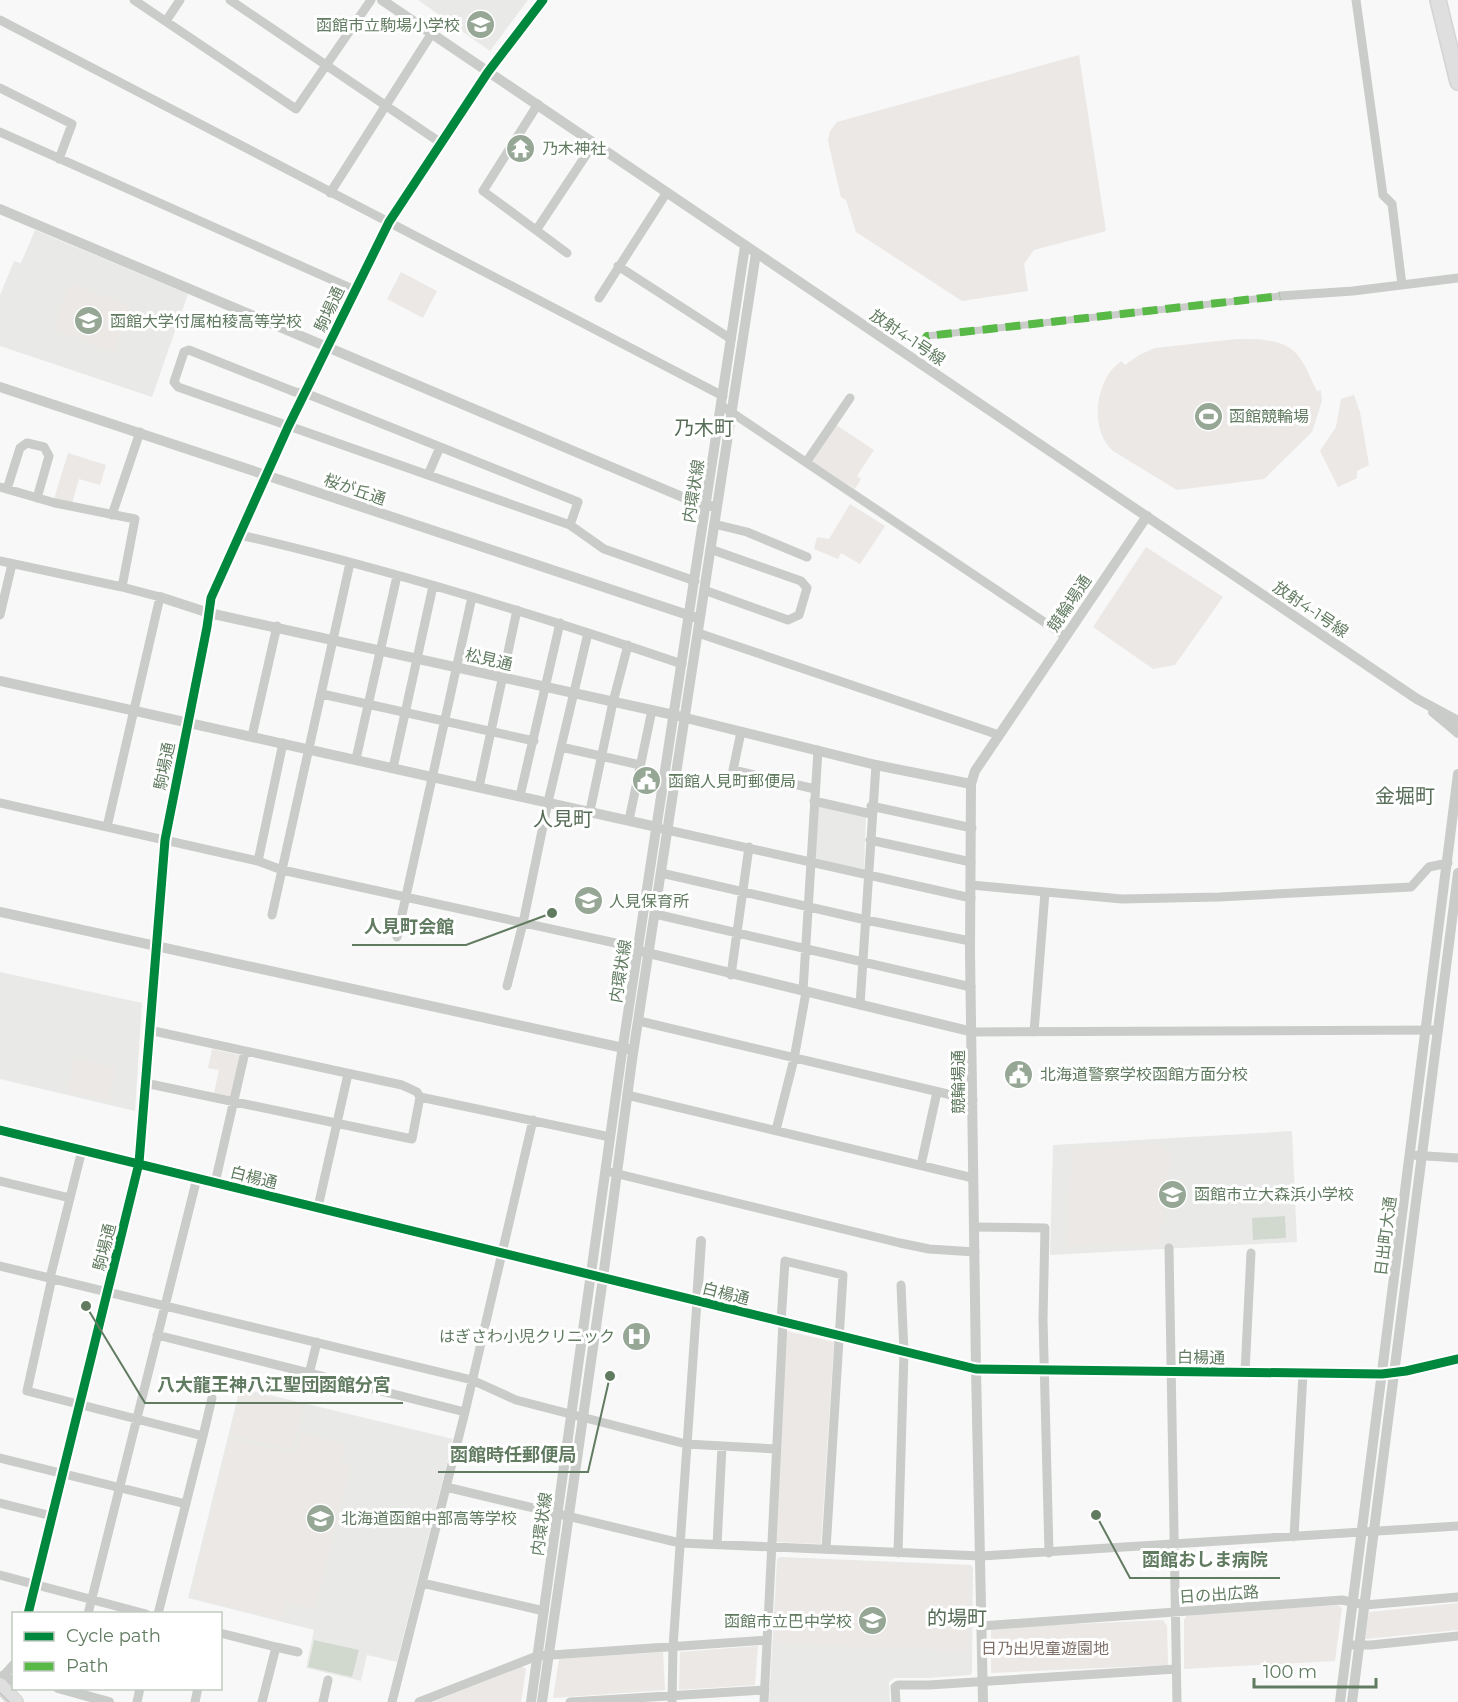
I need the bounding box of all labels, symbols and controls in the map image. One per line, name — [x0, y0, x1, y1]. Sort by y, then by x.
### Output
school or university icon: 函館市立駒場小学校 — [465, 9, 497, 41]
place label: 函館市立駒場小学校 — [316, 16, 460, 35]
temple icon: 乃木神社 — [505, 132, 537, 164]
place label: 乃木神社 — [542, 139, 606, 158]
street label: 駒場通 — [311, 283, 348, 335]
school or university icon: 函館大学付属柏稜高等学校 — [73, 305, 105, 337]
street label: 放射4-1号線 — [867, 305, 949, 369]
place label: 函館大学付属柏稜高等学校 — [110, 312, 302, 331]
sports icon: 函館競輪場 — [1192, 400, 1224, 432]
place label: 函館競輪場 — [1229, 407, 1309, 426]
district label: 乃木町 — [674, 416, 734, 440]
street label: 内環状線 — [679, 458, 708, 524]
street label: 桜が丘通 — [321, 470, 388, 509]
street label: 競輪場通 — [1044, 571, 1095, 635]
street label: 放射4-1号線 — [1270, 577, 1352, 641]
street label: 松見通 — [463, 645, 514, 674]
street label: 駒場通 — [151, 741, 178, 791]
public building icon: 函館人見町郵便局 — [631, 765, 663, 797]
place label: 函館人見町郵便局 — [668, 772, 796, 791]
district label: 金堀町 — [1375, 784, 1435, 808]
district label: 人見町 — [533, 807, 593, 831]
school or university icon: 人見保育所 — [572, 885, 604, 917]
place label: 人見保育所 — [609, 892, 689, 911]
callout: 人見町会館 — [352, 909, 466, 945]
text: 人見町会館 — [364, 916, 454, 938]
street label: 内環状線 — [606, 938, 635, 1004]
street label: 競輪場通 — [949, 1050, 968, 1114]
public building icon: 北海道警察学校函館方面分校 — [1003, 1058, 1035, 1090]
place label: 北海道警察学校函館方面分校 — [1040, 1065, 1248, 1084]
street label: 白楊通 — [228, 1162, 279, 1193]
school or university icon: 函館市立大森浜小学校 — [1157, 1178, 1189, 1210]
place label: 函館市立大森浜小学校 — [1194, 1185, 1354, 1204]
street label: 日出町大通 — [1371, 1195, 1400, 1277]
street label: 駒場通 — [89, 1222, 120, 1273]
street label: 白楊通 — [700, 1278, 751, 1309]
hospital icon: はぎさわ小児クリニック — [620, 1320, 652, 1352]
place label: はぎさわ小児クリニック — [439, 1327, 615, 1346]
street label: 白楊通 — [1177, 1348, 1225, 1367]
callout: 八大龍王神八江聖団函館分宮 — [145, 1367, 403, 1403]
text: 八大龍王神八江聖団函館分宮 — [157, 1374, 391, 1396]
callout: 函館時任郵便局 — [438, 1436, 588, 1472]
text: 函館時任郵便局 — [450, 1444, 576, 1466]
street label: 内環状線 — [528, 1491, 555, 1557]
school or university icon: 北海道函館中部高等学校 — [304, 1502, 336, 1534]
place label: 北海道函館中部高等学校 — [341, 1509, 517, 1528]
callout: 函館おしま病院 — [1130, 1542, 1280, 1578]
text: 函館おしま病院 — [1142, 1549, 1268, 1571]
street label: 日の出広路 — [1178, 1582, 1260, 1607]
school or university icon: 函館市立巴中学校 — [857, 1605, 889, 1637]
district label: 的場町 — [927, 1606, 987, 1630]
legend — [12, 1612, 222, 1690]
place label: 函館市立巴中学校 — [724, 1612, 852, 1631]
text: Cycle path — [66, 1625, 161, 1647]
park label: 日乃出児童遊園地 — [981, 1639, 1109, 1658]
scale bar — [1254, 1651, 1376, 1689]
text: Path — [66, 1655, 109, 1677]
text: 100 m — [1263, 1661, 1317, 1683]

